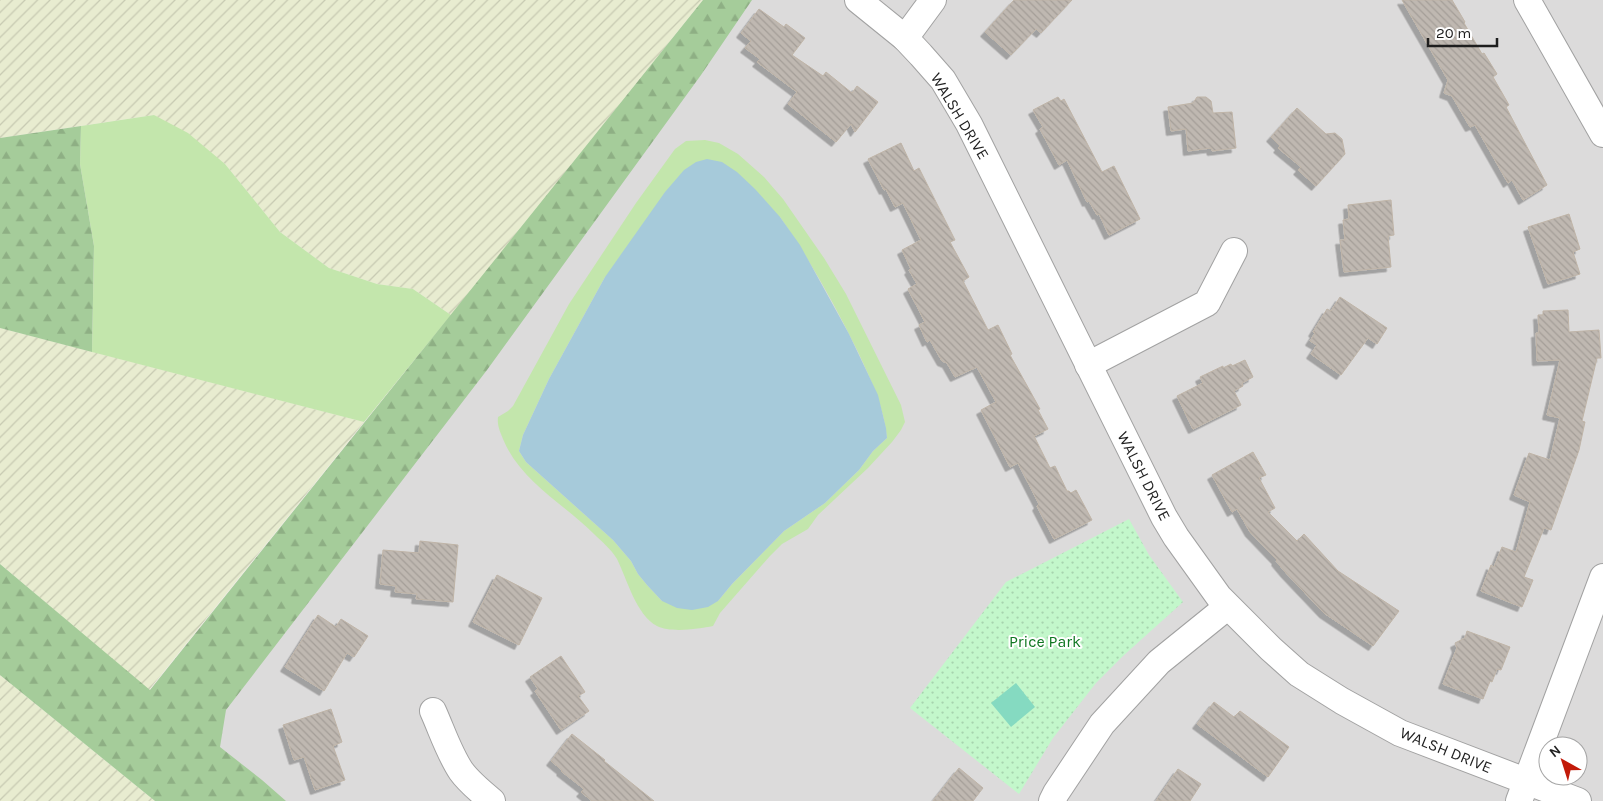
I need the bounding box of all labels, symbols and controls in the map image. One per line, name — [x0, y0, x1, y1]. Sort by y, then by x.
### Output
scale bar — [1428, 15, 1497, 47]
text: 20 m — [1436, 24, 1471, 42]
street label: WALSH DRIVE — [927, 69, 993, 163]
street label: WALSH DRIVE — [1113, 428, 1175, 524]
park label: Price Park — [1009, 632, 1081, 651]
street label: WALSH DRIVE — [1397, 723, 1495, 777]
north arrow — [1538, 736, 1588, 786]
text: N — [1546, 742, 1564, 761]

